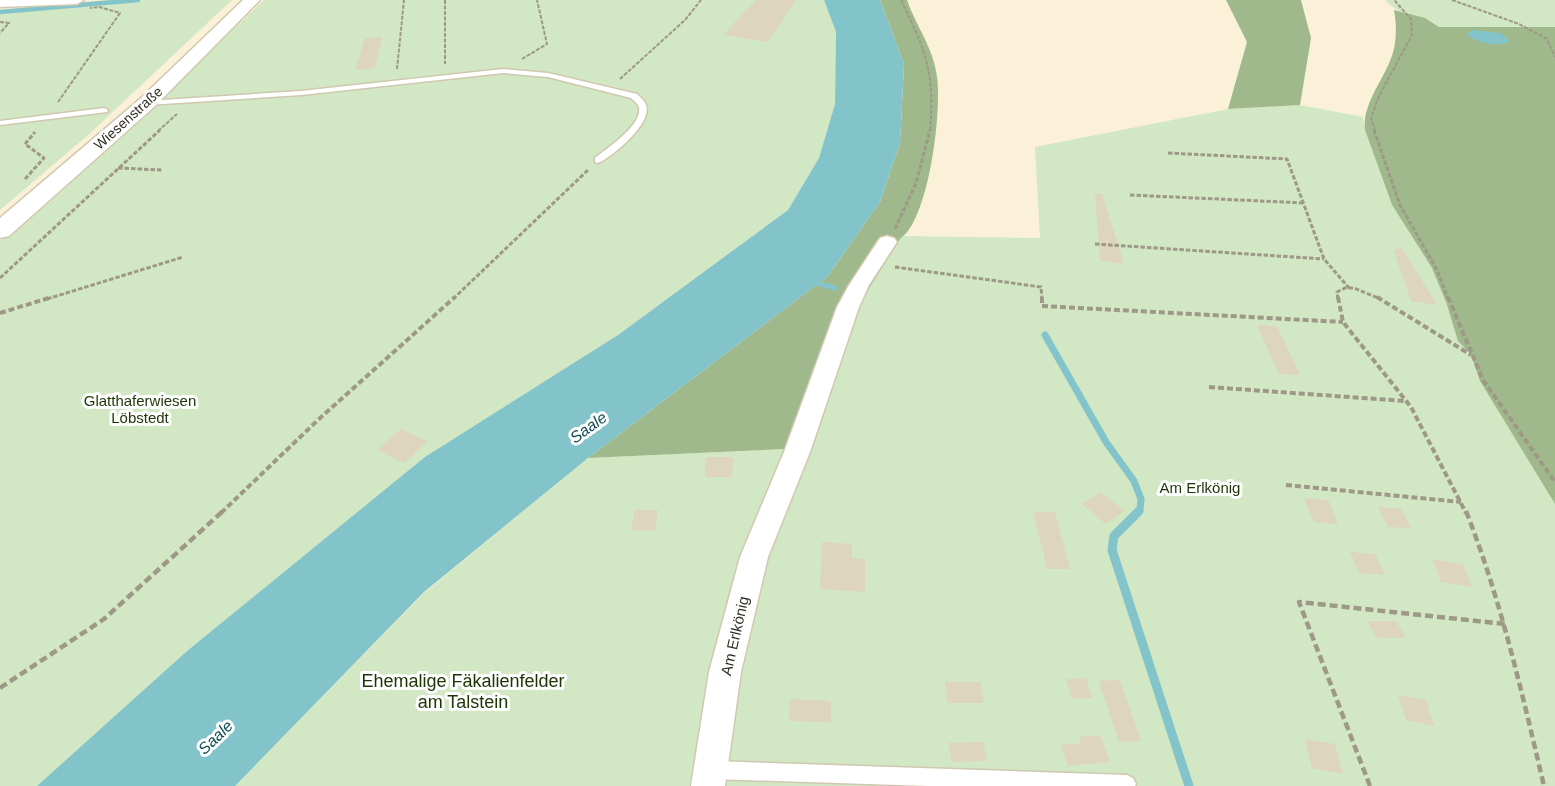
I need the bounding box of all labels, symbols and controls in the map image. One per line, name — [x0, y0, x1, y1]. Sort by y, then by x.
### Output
street label: Wiesenstraße — [91, 83, 166, 153]
park label: Glatthaferwiesen Löbstedt — [84, 392, 196, 426]
water label: Saale — [567, 408, 610, 446]
park label: Am Erlkönig — [1160, 479, 1240, 496]
street label: Am Erlkönig — [717, 595, 752, 677]
park label: Ehemalige Fäkalienfelder am Talstein — [361, 671, 565, 712]
water label: Saale — [195, 717, 236, 758]

